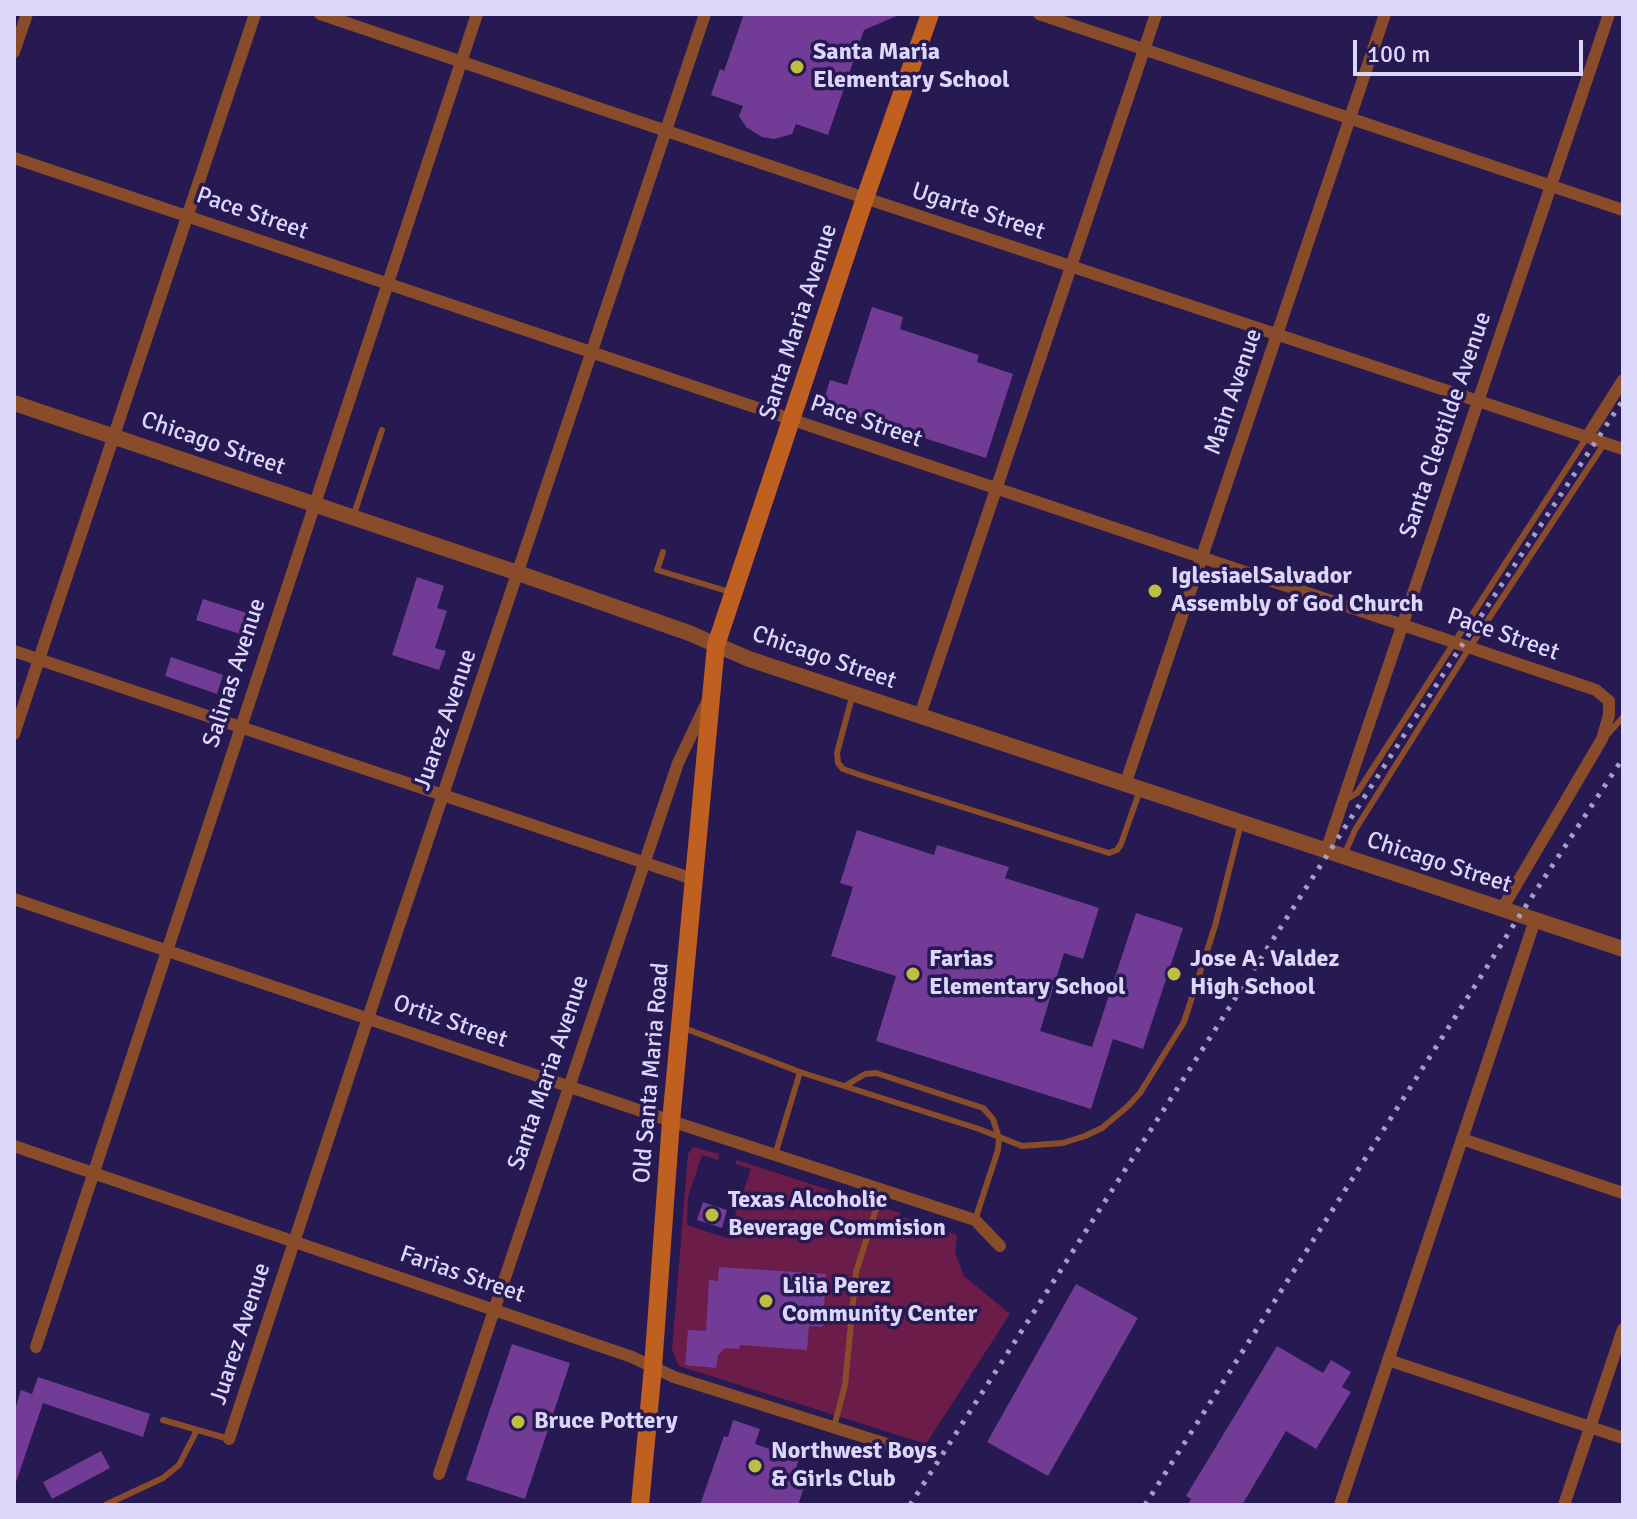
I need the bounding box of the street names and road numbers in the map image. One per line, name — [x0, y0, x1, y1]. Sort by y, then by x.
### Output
street label: Ugarte Street — [908, 177, 1048, 247]
street label: Pace Street — [192, 181, 312, 247]
street label: Santa Maria Avenue — [754, 220, 844, 424]
street label: Santa Cleotilde Avenue — [1394, 308, 1498, 542]
street label: Main Avenue — [1199, 325, 1269, 459]
street label: Pace Street — [806, 389, 926, 455]
street label: Chicago Street — [137, 406, 289, 482]
street label: Salinas Avenue — [197, 595, 273, 751]
street label: Pace Street — [1443, 602, 1563, 668]
street label: Chicago Street — [748, 620, 900, 696]
street label: Juarez Avenue — [408, 646, 484, 794]
street label: Chicago Street — [1363, 826, 1515, 900]
street label: Old Santa Maria Road — [628, 962, 676, 1184]
street label: Santa Maria Avenue — [502, 972, 596, 1174]
street label: Ortiz Street — [389, 989, 511, 1055]
street label: Farias Street — [396, 1240, 528, 1310]
street label: Juarez Avenue — [205, 1259, 277, 1409]

